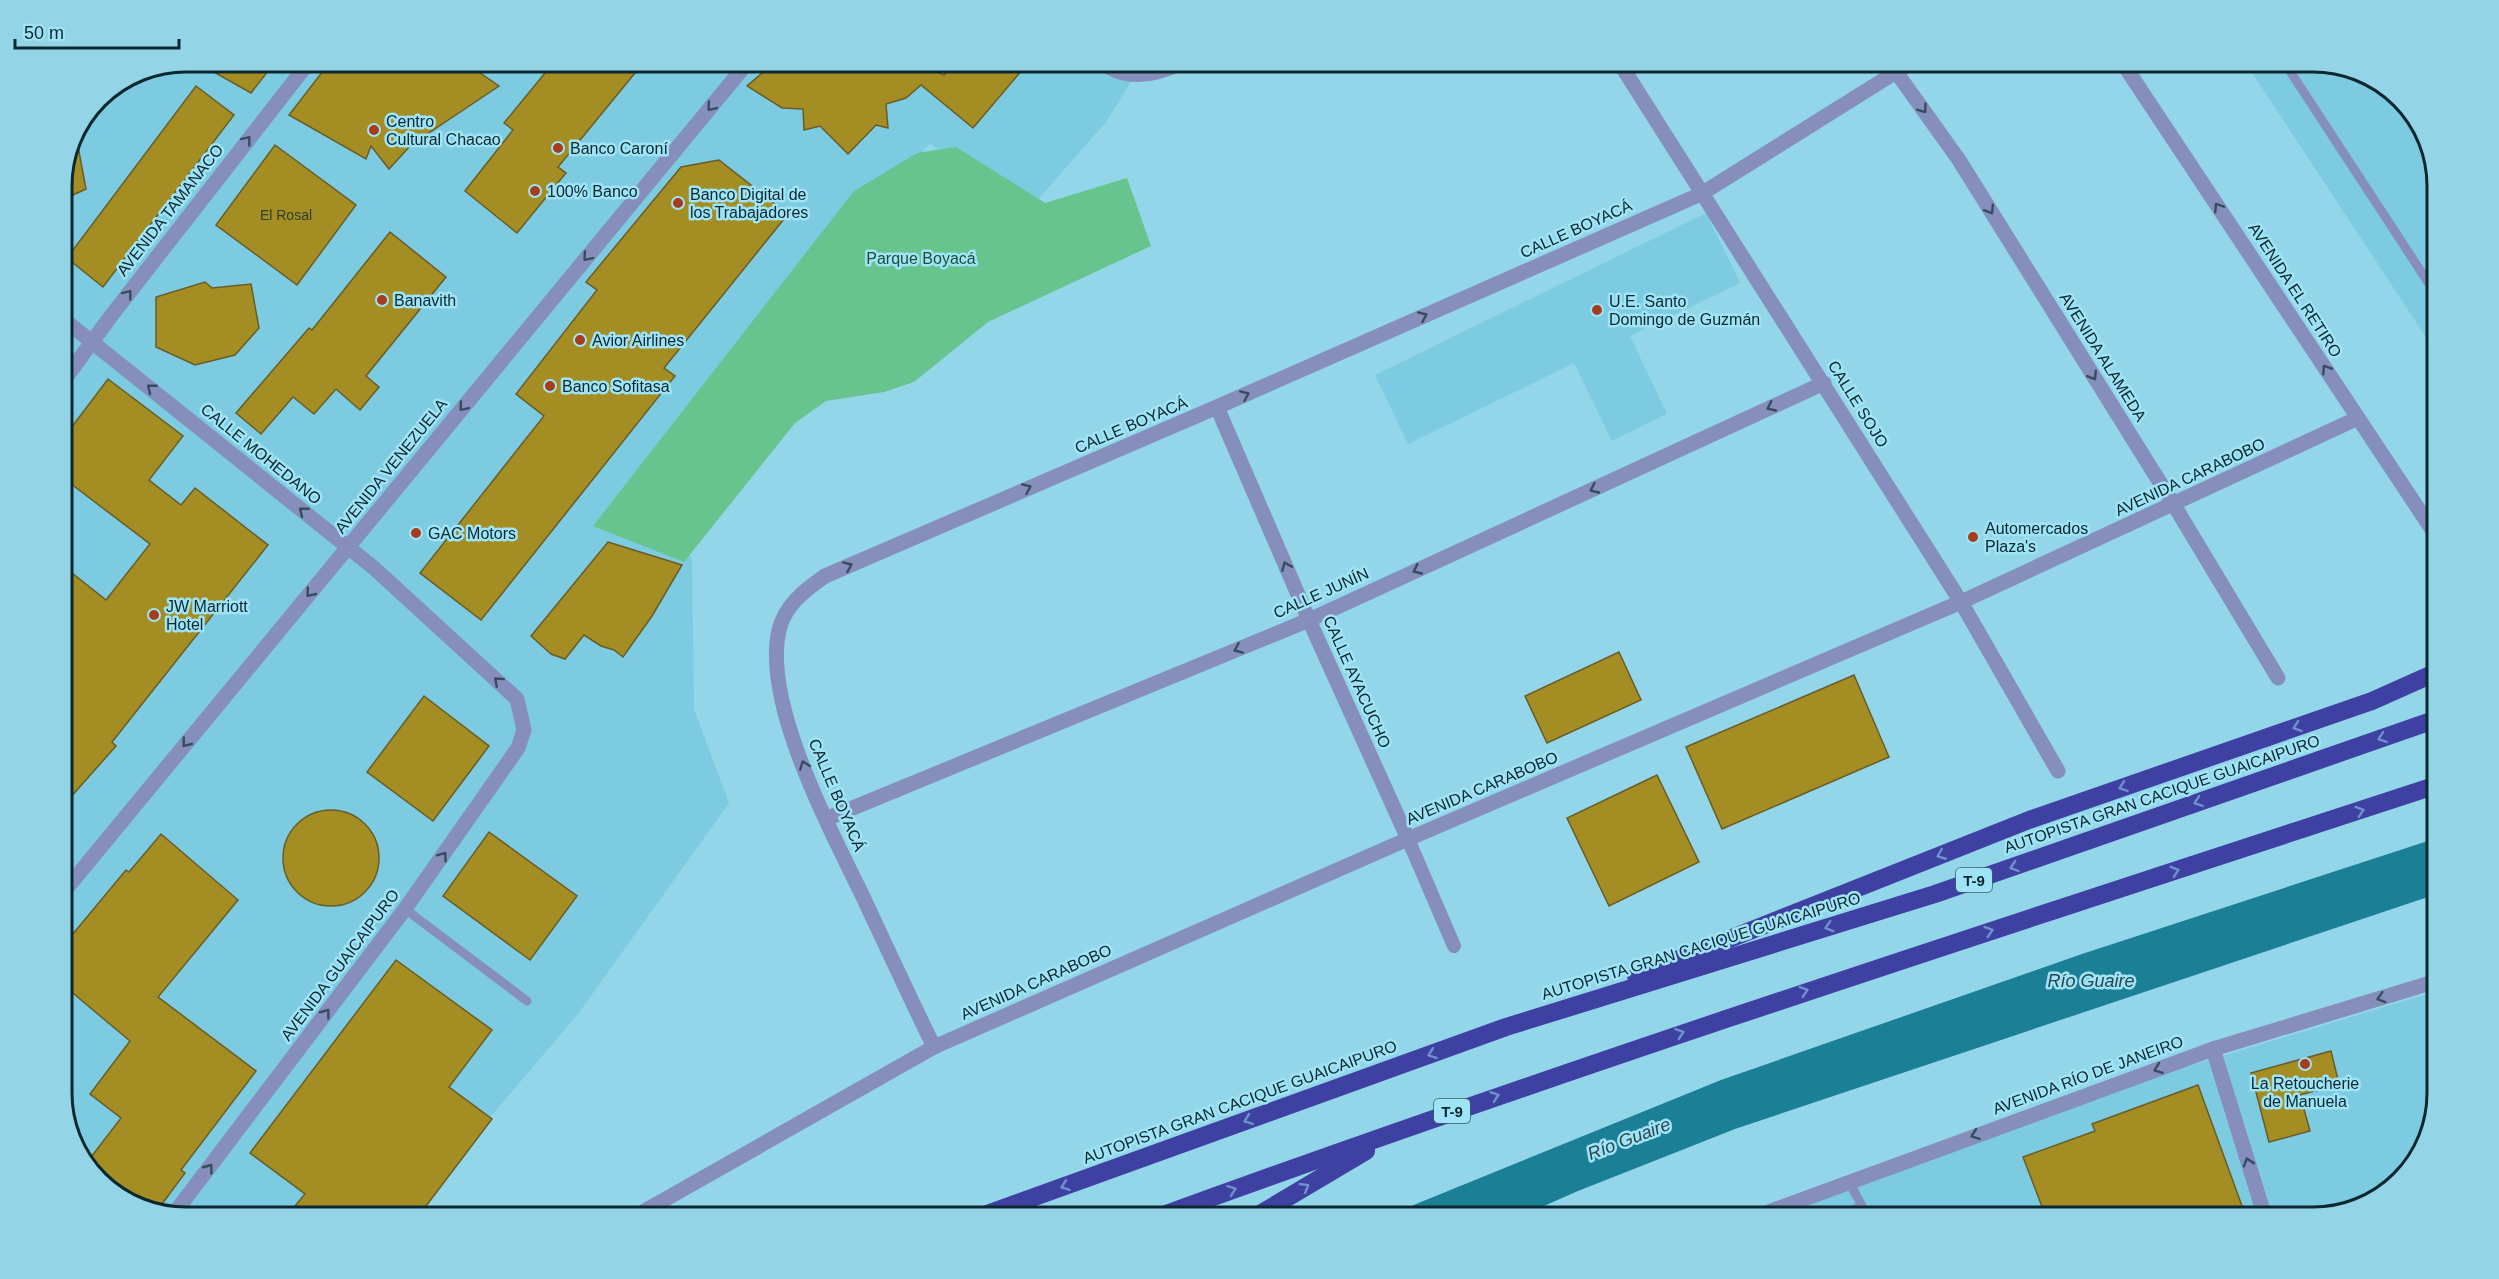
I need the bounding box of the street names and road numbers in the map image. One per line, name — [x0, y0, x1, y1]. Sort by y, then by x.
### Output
street label: AVENIDA TAMANACO — [113, 141, 227, 279]
street label: CALLE BOYACÁ — [1517, 196, 1635, 261]
street label: AVENIDA EL RETIRO — [2245, 220, 2345, 360]
street label: AVENIDA ALAMEDA — [2057, 290, 2150, 425]
street label: CALLE SOJO — [1825, 358, 1891, 450]
street label: CALLE BOYACÁ — [1072, 393, 1190, 456]
street label: AVENIDA VENEZUELA — [332, 395, 451, 537]
street label: CALLE MOHEDANO — [198, 400, 324, 508]
street label: AVENIDA CARABOBO — [2112, 435, 2268, 519]
street label: CALLE JUNÍN — [1270, 564, 1371, 622]
street label: CALLE AYACUCHO — [1320, 613, 1394, 751]
street label: AUTOPISTA GRAN CACIQUE GUAICAIPURO — [2002, 732, 2322, 856]
street label: CALLE BOYACÁ — [806, 736, 869, 854]
street label: AVENIDA CARABOBO — [1404, 748, 1560, 828]
road number: T-9 — [1956, 868, 1992, 892]
street label: AVENIDA GUAICAIPURO — [278, 886, 402, 1044]
street label: AUTOPISTA GRAN CACIQUE GUAICAIPURO — [1539, 889, 1863, 1003]
street label: AVENIDA CARABOBO — [958, 941, 1114, 1023]
street label: AVENIDA RÍO DE JANEIRO — [1990, 1032, 2186, 1117]
street label: AUTOPISTA GRAN CACIQUE GUAICAIPURO — [1081, 1037, 1399, 1167]
road number: T-9 — [1434, 1099, 1470, 1123]

